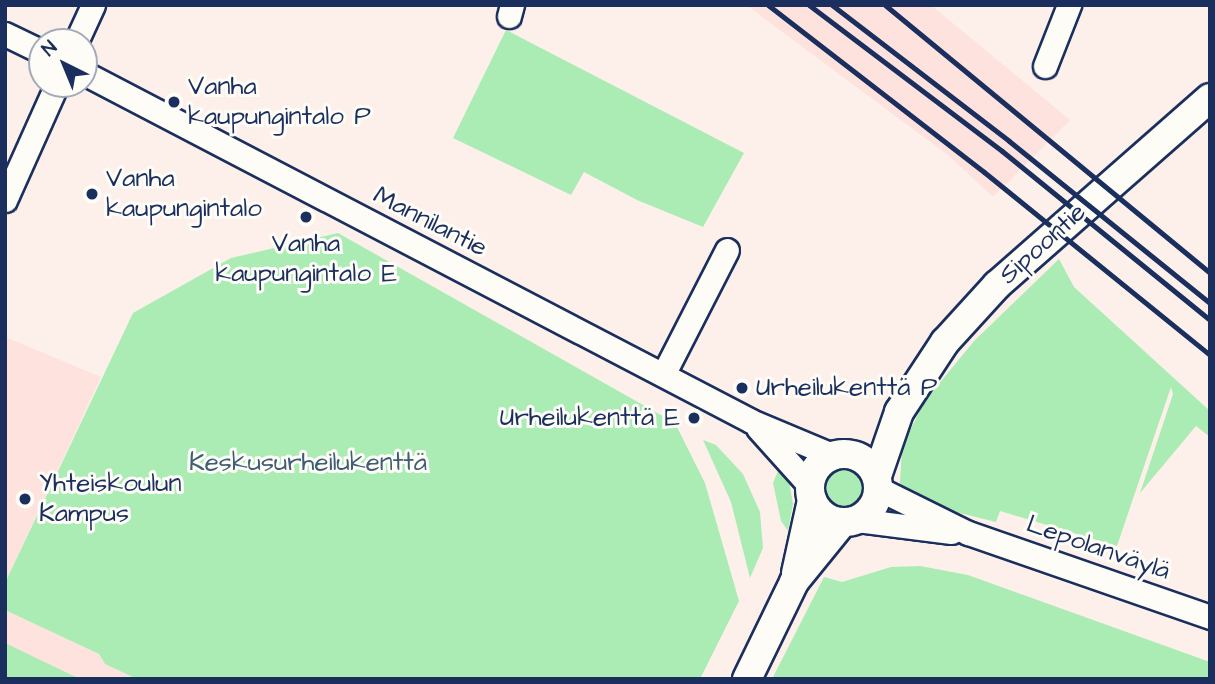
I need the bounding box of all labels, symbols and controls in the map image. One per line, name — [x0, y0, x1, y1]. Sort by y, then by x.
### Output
north arrow — [28, 28, 98, 98]
text: N — [36, 35, 63, 63]
place label: Vanha kaupungintalo P — [188, 71, 371, 132]
marker: Vanha kaupungintalo P — [166, 94, 182, 110]
place label: Vanha kaupungintalo — [106, 163, 262, 224]
street label: Mannilantie — [368, 180, 492, 264]
marker: Vanha kaupungintalo — [84, 186, 100, 202]
street label: Sipoontie — [993, 197, 1093, 291]
marker: Vanha kaupungintalo E — [298, 209, 314, 225]
place label: Vanha kaupungintalo E — [215, 228, 397, 290]
place label: Urheilukenttä P — [756, 372, 937, 404]
marker: Urheilukenttä P — [734, 380, 750, 396]
place label: Urheilukenttä E — [500, 402, 680, 434]
marker: Urheilukenttä E — [686, 410, 702, 426]
park label: Keskusurheilukenttä — [189, 447, 427, 479]
place label: Yhteiskoulun Kampus — [39, 468, 181, 530]
marker: Yhteiskoulun Kampus — [17, 491, 33, 507]
street label: Lepolanväylä — [1022, 509, 1174, 587]

